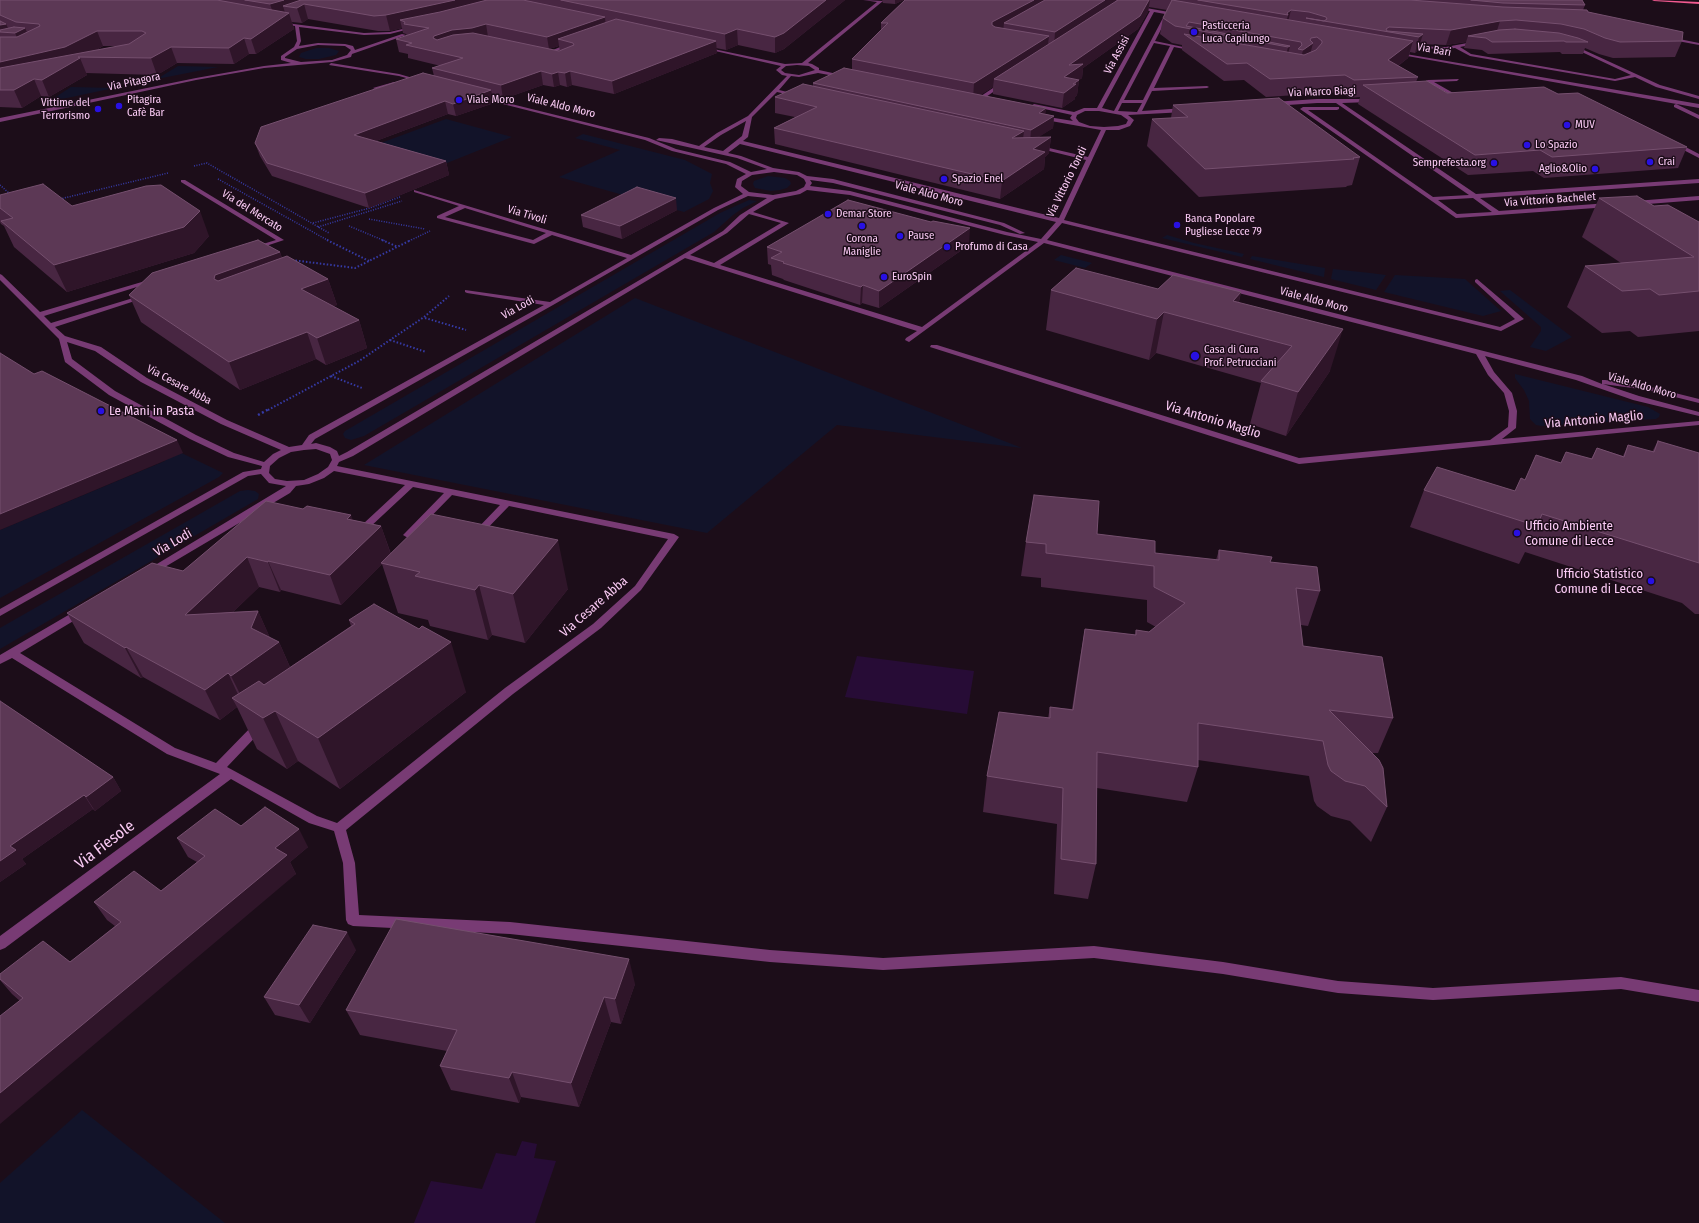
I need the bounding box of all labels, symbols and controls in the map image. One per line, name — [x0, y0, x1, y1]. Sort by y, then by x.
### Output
place label: Pasticceria Luca Capilungo — [1202, 19, 1270, 45]
marker: Pasticceria Luca Capilungo — [1189, 27, 1199, 37]
street label: Via Assisi — [1101, 34, 1133, 76]
street label: Via Bari — [1416, 41, 1452, 59]
street label: Via Pitagora — [107, 70, 161, 94]
street label: Via Marco Biagi — [1288, 84, 1356, 100]
street label: Viale Aldo Moro — [525, 91, 597, 121]
place label: Pitagira Cafè Bar — [127, 93, 164, 119]
place label: Viale Moro — [467, 93, 514, 107]
marker: Viale Moro — [454, 95, 464, 105]
place label: Vittime del Terrorismo — [41, 96, 90, 122]
marker: Pitagira Cafè Bar — [114, 101, 124, 111]
marker: Vittime del Terrorismo — [93, 104, 103, 114]
place label: MUV — [1575, 118, 1595, 132]
marker: MUV — [1562, 120, 1572, 130]
place label: Lo Spazio — [1535, 138, 1578, 152]
marker: Lo Spazio — [1522, 140, 1532, 150]
street label: Via Vittorio Tondi — [1044, 144, 1090, 220]
place label: Crai — [1658, 155, 1675, 169]
place label: Semprefesta.org — [1413, 156, 1486, 170]
marker: Crai — [1645, 157, 1655, 167]
marker: Semprefesta.org — [1489, 158, 1499, 168]
place label: Aglio&Olio — [1539, 162, 1587, 176]
marker: Aglio&Olio — [1590, 164, 1600, 174]
place label: Spazio Enel — [952, 172, 1003, 186]
marker: Spazio Enel — [939, 174, 949, 184]
street label: Viale Aldo Moro — [893, 179, 965, 209]
street label: Via del Mercato — [219, 187, 285, 235]
street label: Via Vittorio Bachelet — [1504, 190, 1596, 210]
street label: Via Tivoli — [506, 203, 548, 227]
place label: Demar Store — [836, 207, 892, 221]
marker: Demar Store — [823, 209, 833, 219]
place label: Banca Popolare Pugliese Lecce 79 — [1185, 212, 1262, 238]
marker: Banca Popolare Pugliese Lecce 79 — [1172, 220, 1182, 230]
marker: Corona Maniglie — [857, 221, 867, 231]
place label: Pause — [908, 229, 934, 243]
marker: Pause — [895, 231, 905, 241]
place label: Corona Maniglie — [843, 232, 881, 258]
place label: Profumo di Casa — [955, 240, 1028, 254]
marker: Profumo di Casa — [942, 242, 952, 252]
place label: EuroSpin — [892, 270, 932, 284]
marker: EuroSpin — [879, 272, 889, 282]
street label: Viale Aldo Moro — [1278, 285, 1350, 315]
street label: Via Lodi — [499, 294, 537, 322]
place label: Casa di Cura Prof. Petrucciani — [1204, 343, 1277, 369]
marker: Casa di Cura Prof. Petrucciani — [1189, 350, 1201, 362]
street label: Via Cesare Abba — [144, 362, 214, 408]
street label: Viale Aldo Moro — [1606, 370, 1678, 402]
street label: Via Antonio Maglio — [1163, 398, 1263, 442]
place label: Le Mani in Pasta — [109, 403, 194, 419]
marker: Le Mani in Pasta — [96, 406, 106, 416]
street label: Via Antonio Maglio — [1544, 408, 1644, 432]
place label: Ufficio Ambiente Comune di Lecce — [1525, 518, 1614, 549]
street label: Via Lodi — [151, 526, 195, 560]
marker: Ufficio Ambiente Comune di Lecce — [1512, 528, 1522, 538]
place label: Ufficio Statistico Comune di Lecce — [1554, 566, 1643, 597]
street label: Via Cesare Abba — [557, 573, 631, 641]
marker: Ufficio Statistico Comune di Lecce — [1646, 576, 1656, 586]
street label: Via Fiesole — [71, 816, 139, 874]

